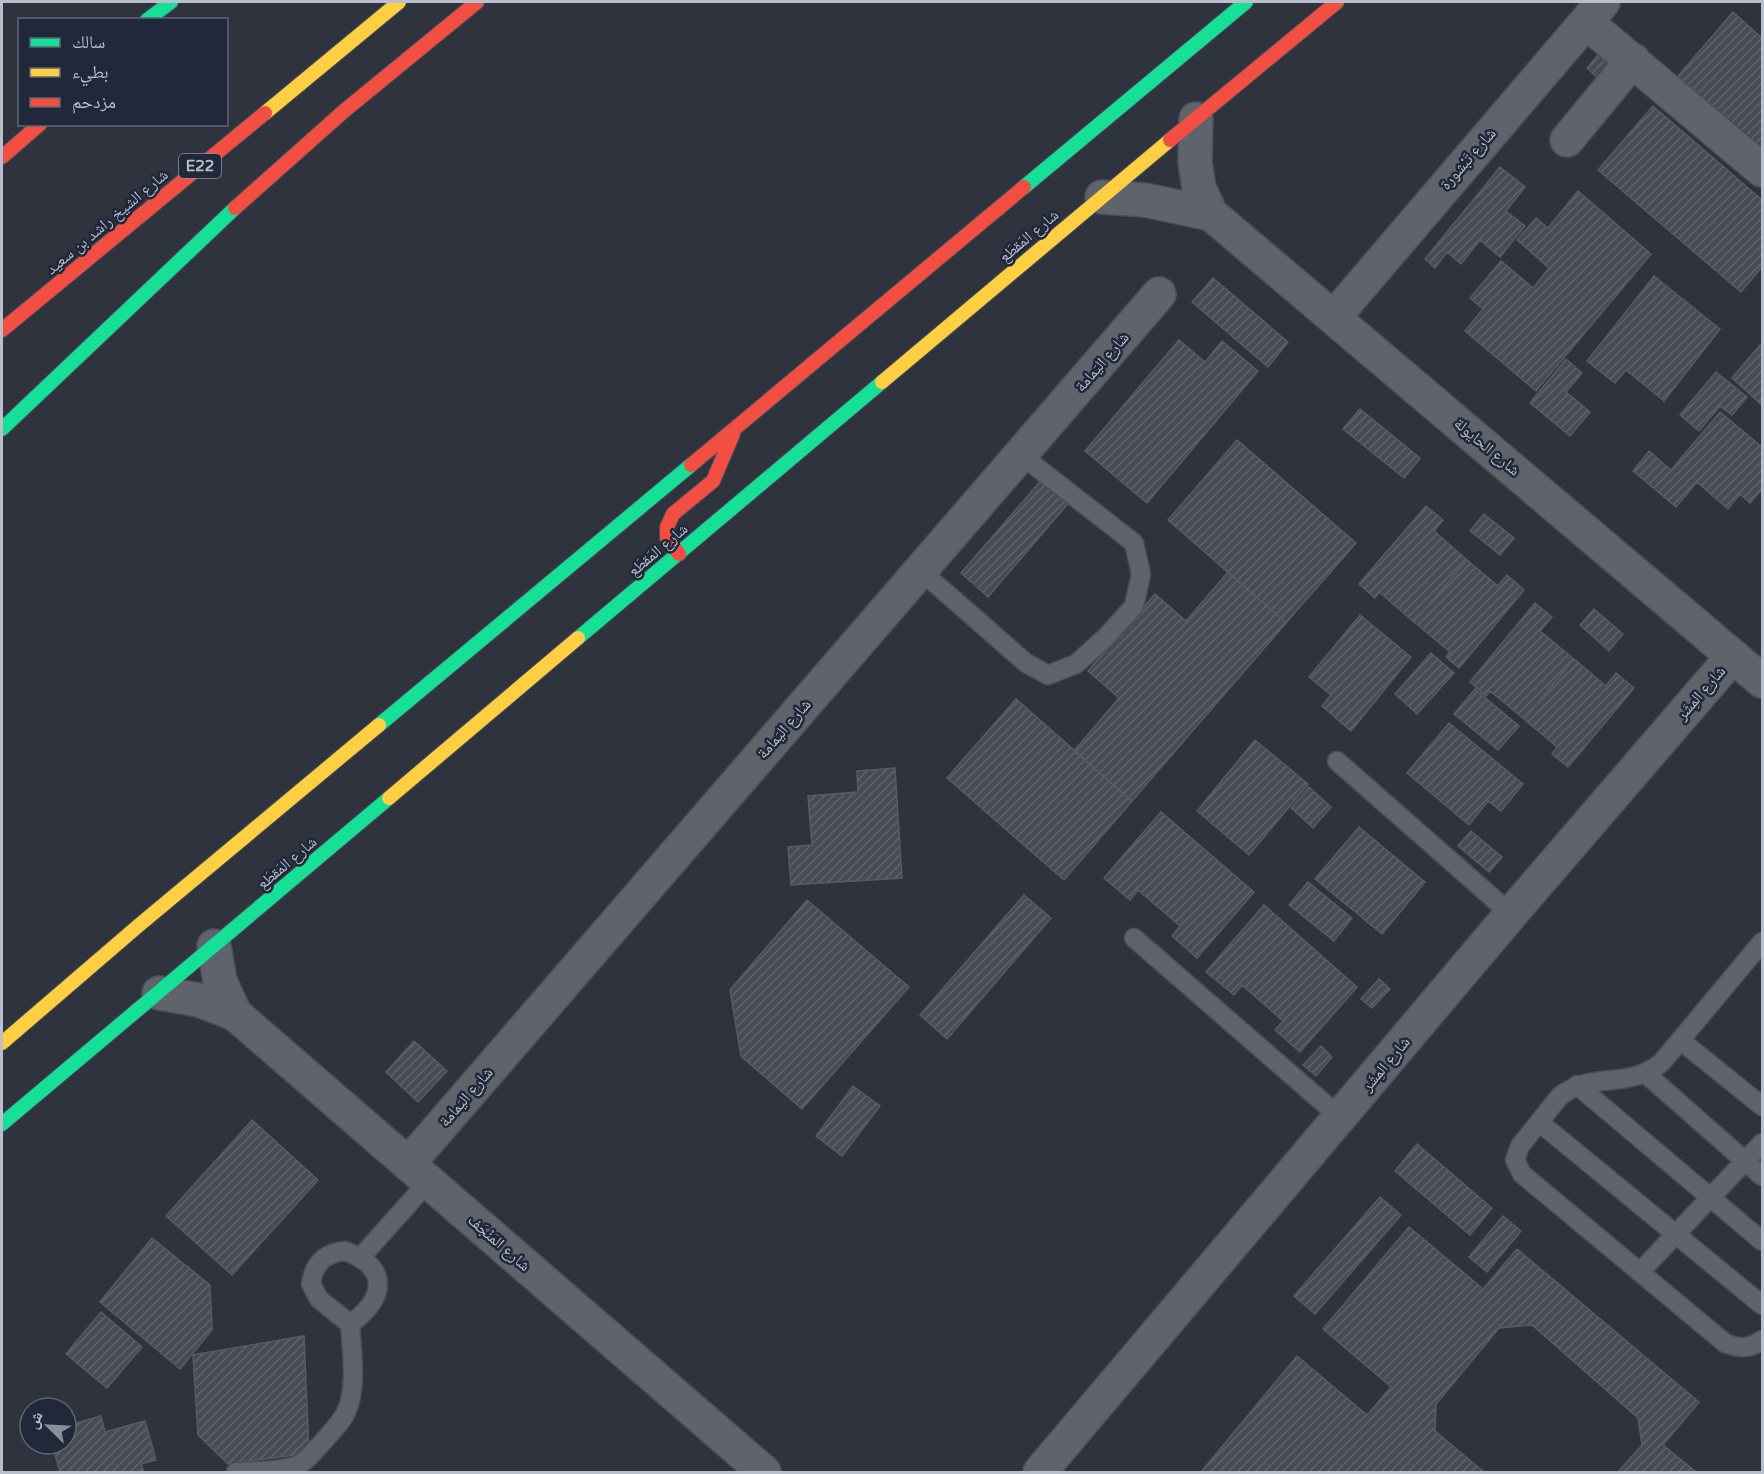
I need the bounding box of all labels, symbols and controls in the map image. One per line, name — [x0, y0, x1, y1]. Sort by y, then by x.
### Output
legend — [18, 18, 228, 126]
text: سالك — [72, 31, 105, 53]
text: بطيء — [72, 61, 109, 87]
text: مزدحم — [72, 91, 116, 114]
street label: شارع تَبْشورة — [1436, 124, 1500, 194]
road number: E22 — [179, 154, 221, 178]
street label: شارع الشيخ راشد بن سعيد — [42, 165, 172, 279]
street label: شارع المَقطَع — [995, 205, 1063, 267]
street label: شارع اليَمامة — [1071, 328, 1133, 396]
street label: شارع الحايولة — [1450, 414, 1524, 480]
street label: شارع المَقطَع — [624, 519, 692, 581]
street label: شارع المِشَر — [1671, 662, 1730, 725]
street label: شارع اليَمامة — [753, 695, 815, 763]
street label: شارع المَقطَع — [253, 832, 321, 894]
street label: شارع المِشَر — [1357, 1032, 1415, 1096]
street label: شارع اليَمامة — [435, 1063, 497, 1131]
street label: شارع المَنْجَف — [463, 1210, 535, 1276]
north arrow — [18, 1396, 78, 1456]
text: ش — [23, 1408, 48, 1432]

